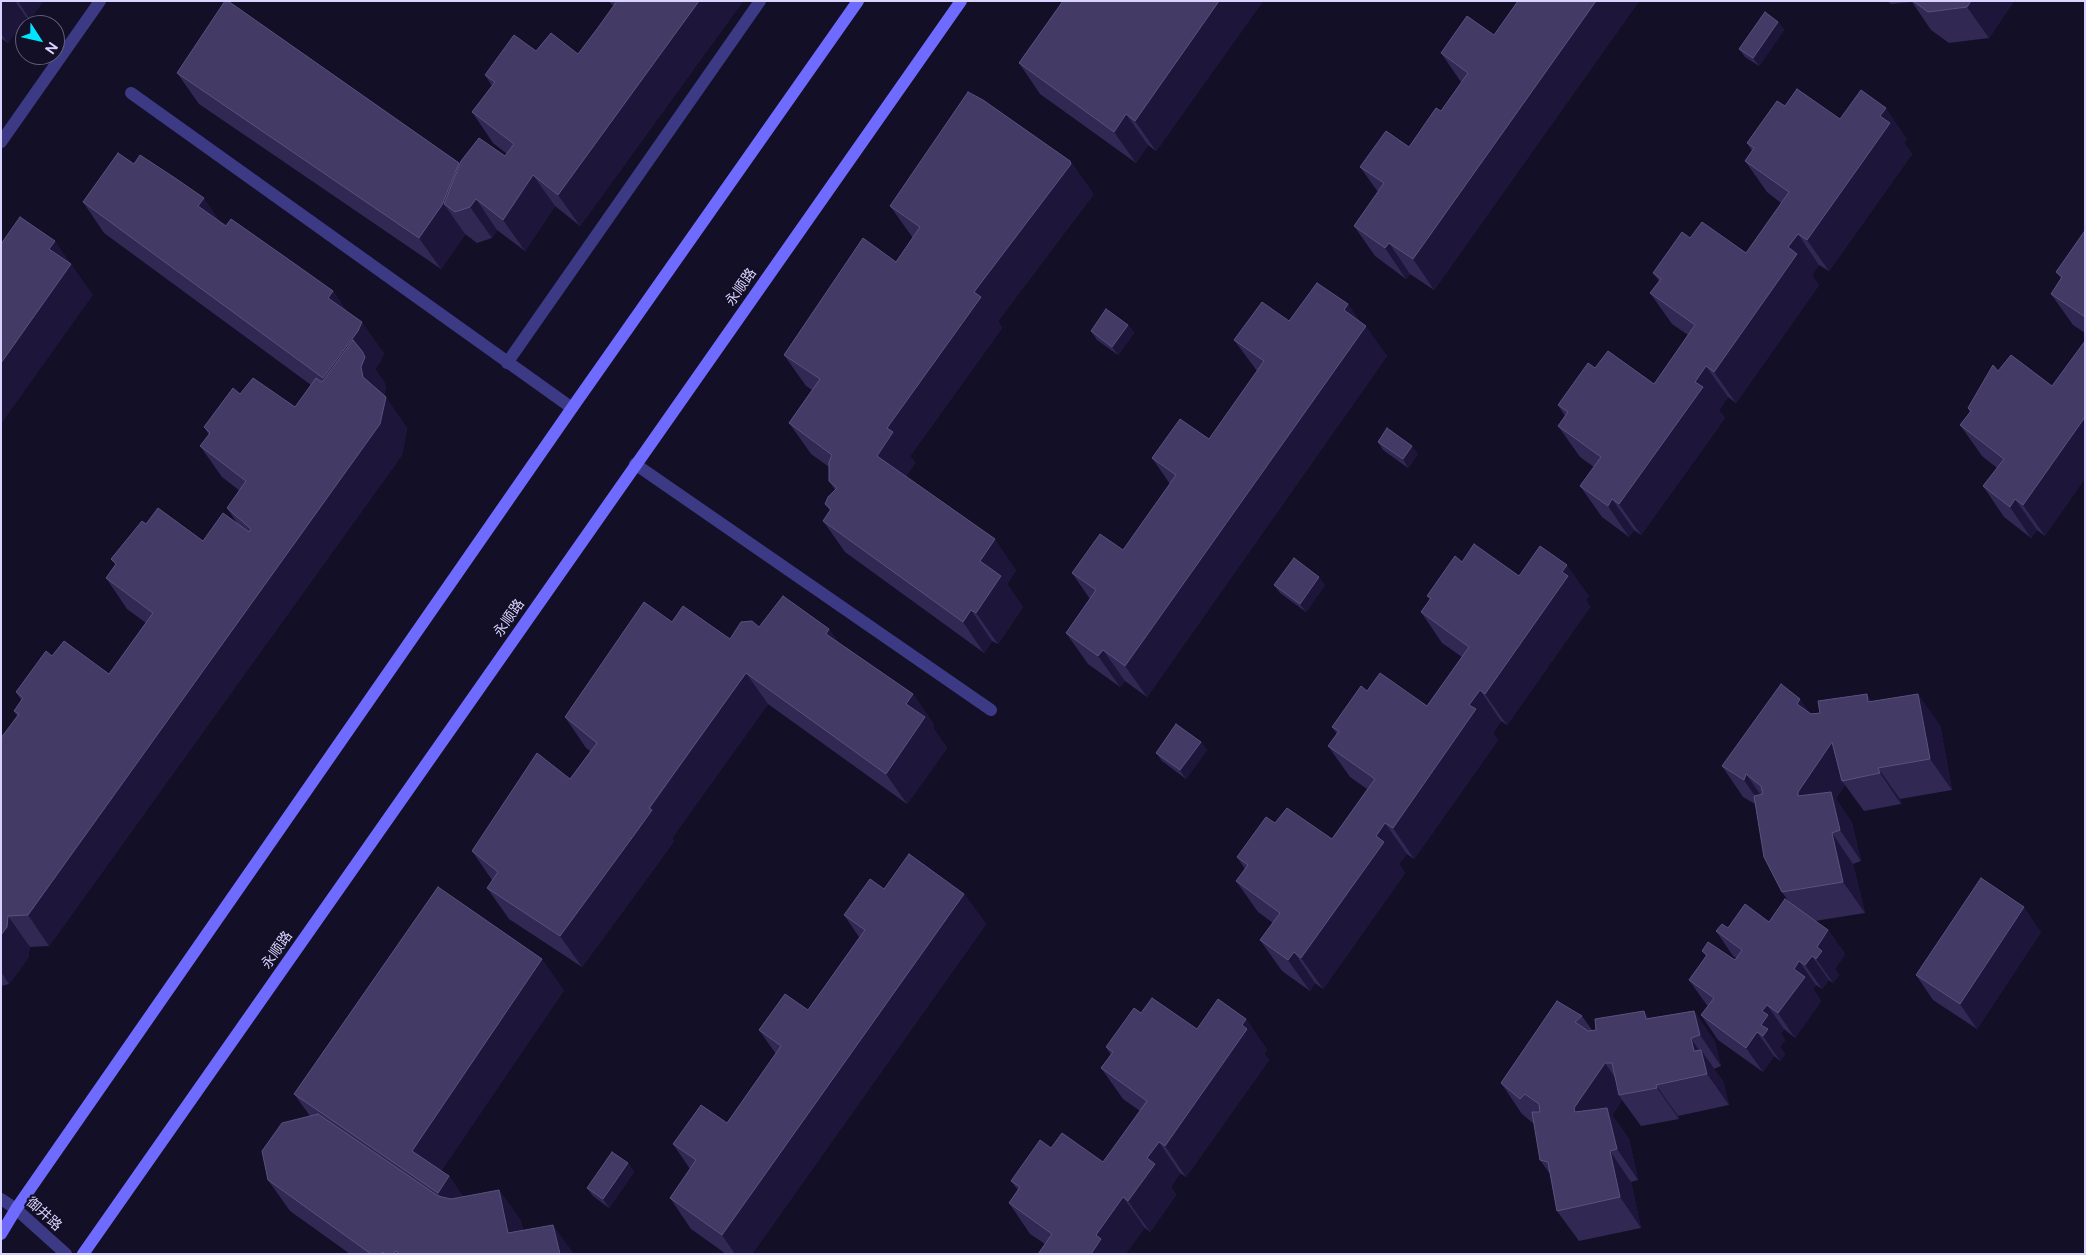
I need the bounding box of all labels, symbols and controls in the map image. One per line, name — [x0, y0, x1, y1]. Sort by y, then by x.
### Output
north arrow — [15, 15, 65, 65]
text: N — [42, 39, 61, 57]
street label: 永顺路 — [722, 265, 760, 309]
street label: 永顺路 — [490, 596, 528, 640]
street label: 永顺路 — [258, 928, 296, 972]
street label: 御井路 — [23, 1194, 65, 1234]

